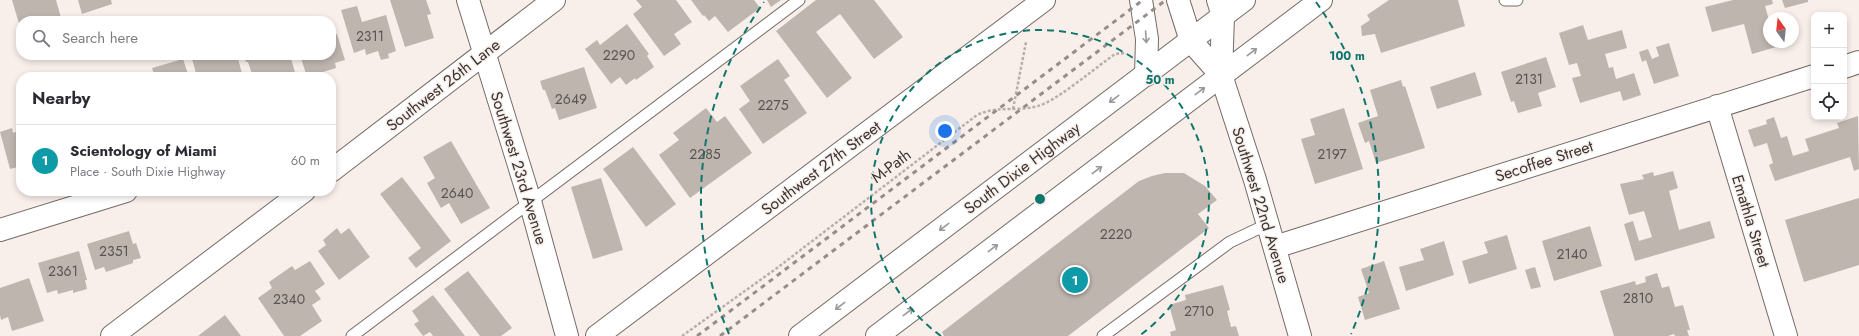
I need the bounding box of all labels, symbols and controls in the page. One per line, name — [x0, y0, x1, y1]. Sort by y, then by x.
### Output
north arrow — [1763, 12, 1799, 48]
map controls — [1811, 12, 1847, 120]
button: + — [1811, 12, 1847, 48]
search box — [16, 16, 336, 60]
house number: 2311 — [356, 26, 384, 46]
icon: search — [30, 27, 52, 49]
text: Search here — [62, 27, 138, 49]
one-way arrow — [1143, 30, 1150, 43]
street label: Southwest 26th Lane — [381, 33, 505, 137]
house number: 2290 — [603, 45, 635, 65]
text: 100 m — [1329, 47, 1365, 65]
one-way arrow — [1247, 48, 1258, 56]
button: − — [1811, 48, 1847, 84]
house number: 2131 — [1515, 69, 1543, 89]
text: 50 m — [1145, 71, 1175, 89]
button: locate — [1811, 84, 1847, 120]
text: Nearby — [32, 86, 90, 110]
one-way arrow — [1195, 87, 1206, 95]
street label: Southwest 23rd Avenue — [485, 89, 553, 247]
house number: 2649 — [555, 89, 587, 109]
one-way arrow — [1109, 94, 1120, 103]
house number: 2275 — [757, 95, 789, 115]
street label: Southwest 27th Street — [756, 115, 886, 221]
street label: South Dixie Highway — [959, 116, 1086, 219]
your location — [935, 121, 955, 141]
street label: Southwest 22nd Avenue — [1226, 124, 1296, 286]
street label: Secoffee Street — [1492, 134, 1596, 188]
text: Scientology of Miami — [70, 140, 217, 162]
street label: M-Path — [866, 143, 916, 189]
house number: 2285 — [689, 144, 721, 164]
house number: 2197 — [1317, 144, 1347, 164]
text: 1 — [42, 151, 48, 170]
text: 60 m — [291, 151, 320, 170]
text: Place · South Dixie Highway — [70, 162, 225, 181]
one-way arrow — [1091, 166, 1102, 174]
street label: Emathla Street — [1726, 172, 1776, 270]
house number: 2640 — [441, 183, 473, 203]
centre of rings — [1033, 192, 1047, 206]
one-way arrow — [938, 223, 949, 232]
house number: 2220 — [1100, 224, 1132, 244]
house number: 2351 — [99, 241, 129, 261]
one-way arrow — [987, 244, 998, 252]
house number: 2140 — [1557, 244, 1587, 264]
house number: 2361 — [48, 261, 78, 281]
pin: 1 — [1062, 265, 1088, 295]
house number: 2810 — [1623, 288, 1653, 308]
house number: 2340 — [273, 289, 305, 309]
house number: 2710 — [1184, 301, 1214, 321]
one-way arrow — [834, 302, 845, 310]
one-way arrow — [902, 308, 913, 317]

